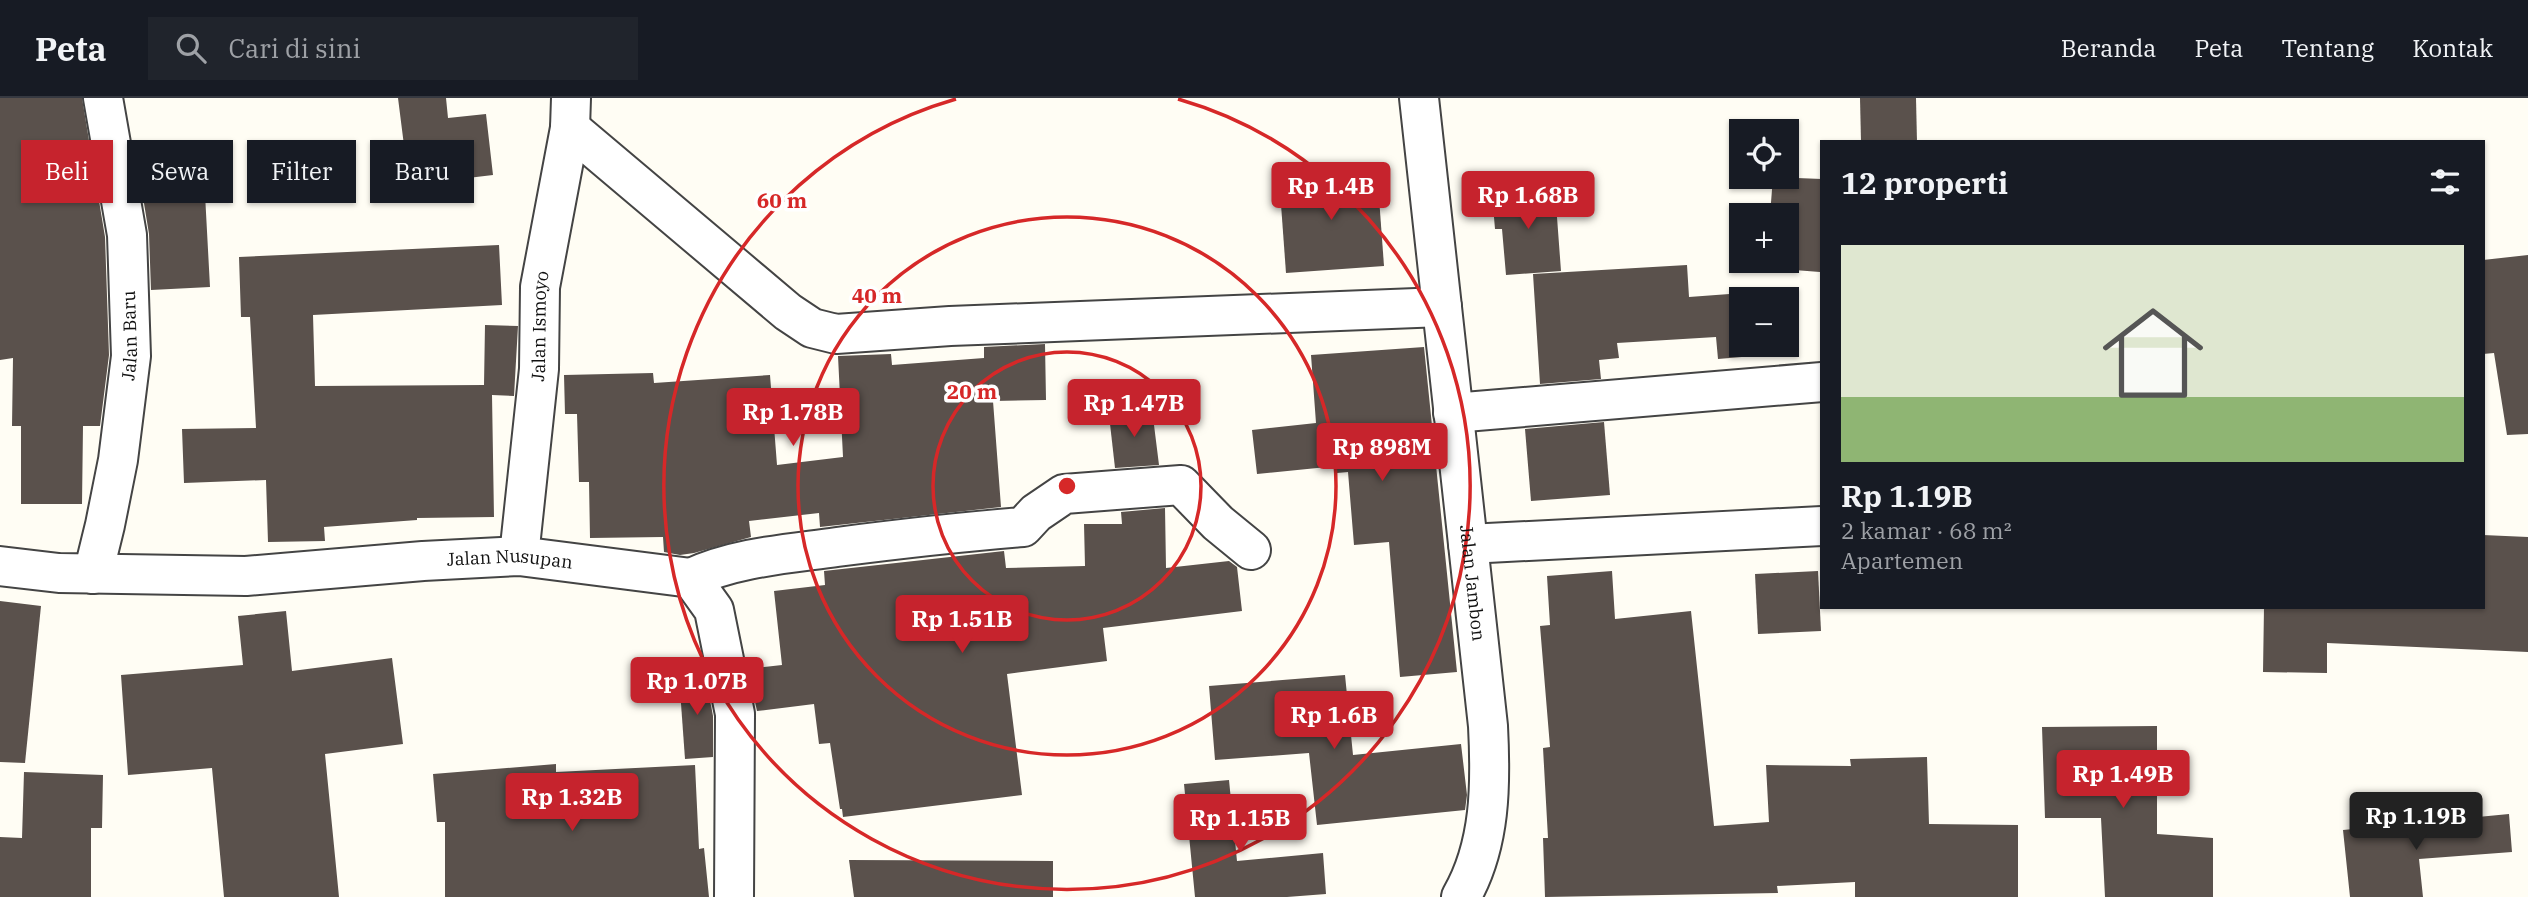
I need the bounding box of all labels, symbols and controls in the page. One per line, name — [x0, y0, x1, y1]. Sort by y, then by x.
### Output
search box — [148, 17, 638, 80]
text: Peta — [35, 27, 106, 70]
icon: search — [172, 29, 210, 67]
text: Cari di sini — [228, 31, 361, 65]
text: Beranda — [2061, 32, 2156, 64]
text: Peta — [2194, 32, 2243, 64]
text: Tentang — [2281, 32, 2374, 64]
text: Kontak — [2412, 32, 2493, 64]
map controls — [1729, 119, 1799, 357]
button: locate — [1729, 119, 1799, 189]
chip: Beli — [21, 140, 113, 203]
chip: Sewa — [127, 140, 233, 203]
chip: Filter — [247, 140, 356, 203]
chip: Baru — [370, 140, 474, 203]
pin: Rp 1.4B — [1266, 162, 1396, 222]
text: 12 properti — [1841, 163, 2008, 202]
icon: filters — [2426, 163, 2464, 201]
text: Rp 1.4B — [1287, 170, 1375, 200]
pin: Rp 1.68B — [1456, 172, 1600, 231]
text: Rp 1.68B — [1478, 179, 1578, 209]
text: 60 m — [757, 186, 807, 214]
button: + — [1729, 203, 1799, 273]
street label: Jalan Ismoyo — [526, 269, 554, 383]
text: 40 m — [852, 281, 902, 309]
button: − — [1729, 287, 1799, 357]
street label: Jalan Baru — [116, 290, 142, 382]
icon: home — [2090, 290, 2216, 416]
text: 20 m — [947, 377, 997, 405]
pin: Rp 1.47B — [1062, 380, 1206, 439]
text: Rp 1.47B — [1084, 387, 1184, 417]
pin: Rp 1.78B — [721, 388, 865, 448]
text: Rp 1.78B — [743, 396, 843, 426]
pin: Rp 898M — [1317, 424, 1447, 483]
text: Rp 898M — [1333, 431, 1431, 461]
centre of rings — [1055, 474, 1079, 498]
text: Rp 1.19B — [1841, 476, 1973, 515]
text: 2 kamar · 68 m² — [1841, 515, 2012, 545]
street label: Jalan Jambon — [1455, 524, 1491, 642]
street label: Jalan Nusupan — [446, 544, 574, 574]
text: Apartemen — [1841, 545, 1963, 575]
pin: Rp 1.51B — [890, 596, 1034, 655]
text: Rp 1.51B — [912, 603, 1012, 633]
pin: Rp 1.07B — [625, 658, 769, 717]
text: Rp 1.07B — [647, 665, 747, 695]
pin: Rp 1.6B — [1269, 692, 1399, 751]
text: Rp 1.6B — [1290, 699, 1378, 729]
pin: Rp 1.49B — [2051, 750, 2195, 810]
text: Rp 1.49B — [2073, 758, 2173, 788]
pin: Rp 1.32B — [500, 774, 644, 833]
text: Rp 1.32B — [522, 781, 622, 811]
pin: Rp 1.19B — [2344, 792, 2488, 852]
pin: Rp 1.15B — [1168, 794, 1312, 854]
text: Rp 1.19B — [2366, 800, 2466, 830]
text: Rp 1.15B — [1190, 802, 1290, 832]

